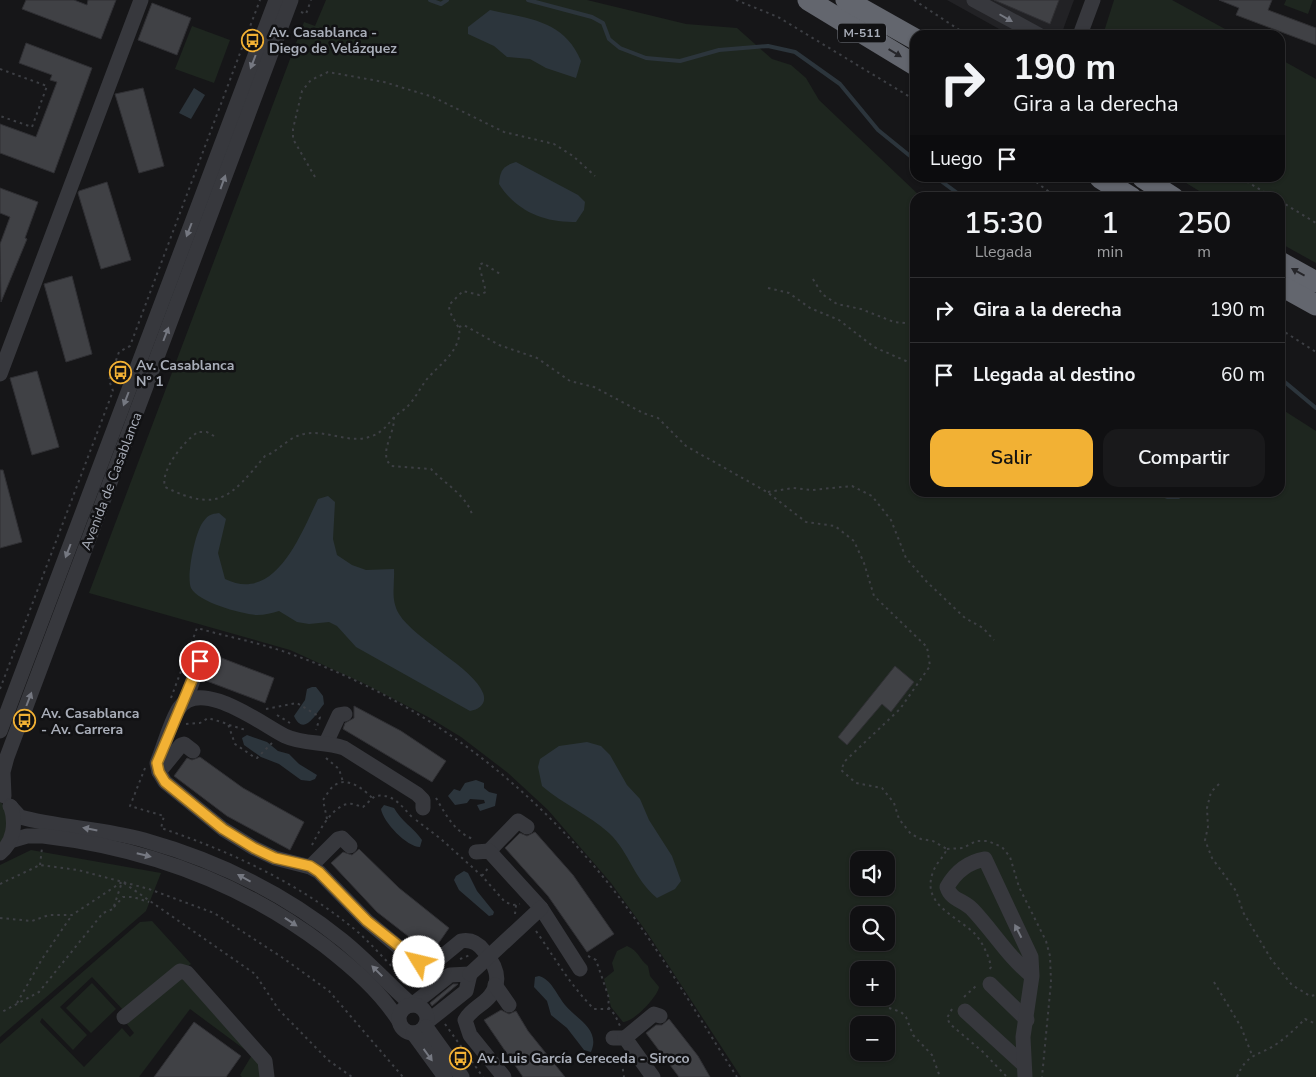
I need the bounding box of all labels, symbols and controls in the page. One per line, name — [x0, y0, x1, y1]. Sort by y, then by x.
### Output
one-way arrow — [999, 14, 1013, 23]
place label: Av. Casablanca - Diego de Velázquez — [269, 23, 397, 58]
road number: M-511 — [838, 23, 886, 42]
bus stop icon: Av. Casablanca - Diego de Velázquez — [241, 28, 265, 52]
text: 190 m — [1013, 44, 1116, 91]
one-way arrow — [888, 48, 901, 57]
icon: right — [930, 50, 995, 115]
one-way arrow — [249, 55, 257, 70]
text: Gira a la derecha — [1013, 89, 1179, 119]
icon: arrive — [993, 145, 1021, 173]
text: Luego — [930, 146, 983, 172]
one-way arrow — [219, 174, 227, 189]
text: 15:30 — [964, 203, 1043, 244]
text: 1 — [1101, 203, 1119, 244]
text: 250 — [1177, 203, 1231, 244]
one-way arrow — [185, 223, 192, 238]
text: Llegada — [975, 241, 1032, 263]
text: min — [1097, 241, 1123, 263]
text: m — [1197, 241, 1211, 263]
one-way arrow — [1291, 268, 1305, 276]
icon: right — [930, 296, 958, 324]
text: Gira a la derecha — [973, 297, 1122, 323]
text: 190 m — [1210, 297, 1265, 323]
one-way arrow — [162, 326, 170, 341]
place label: Av. Casablanca Nº 1 — [136, 356, 234, 391]
bus stop icon: Av. Casablanca Nº 1 — [108, 361, 132, 385]
icon: arrive — [930, 361, 958, 389]
text: Llegada al destino — [973, 362, 1135, 388]
text: 60 m — [1221, 362, 1265, 388]
one-way arrow — [122, 392, 130, 407]
street label: Avenida de Casablanca — [76, 409, 147, 553]
button: Salir — [930, 429, 1093, 487]
button: Compartir — [1103, 429, 1265, 487]
one-way arrow — [64, 544, 72, 559]
pin — [179, 640, 221, 682]
icon: arrive — [186, 647, 214, 675]
one-way arrow — [25, 691, 33, 706]
place label: Av. Casablanca - Av. Carrera — [41, 704, 139, 739]
bus stop icon: Av. Casablanca - Av. Carrera — [13, 709, 37, 733]
one-way arrow — [82, 825, 98, 833]
one-way arrow — [136, 851, 151, 859]
map controls — [850, 851, 895, 1061]
button: sound — [850, 851, 895, 896]
one-way arrow — [237, 874, 252, 882]
button: search — [850, 906, 895, 951]
one-way arrow — [284, 917, 297, 927]
one-way arrow — [1013, 923, 1022, 938]
position arrow — [392, 935, 444, 987]
button: + — [850, 961, 895, 1006]
one-way arrow — [371, 966, 383, 978]
button: − — [850, 1016, 895, 1061]
bus stop icon: Av. Luis García Cereceda - Siroco — [449, 1046, 473, 1070]
one-way arrow — [423, 1048, 434, 1061]
place label: Av. Luis García Cereceda - Siroco — [477, 1049, 690, 1068]

